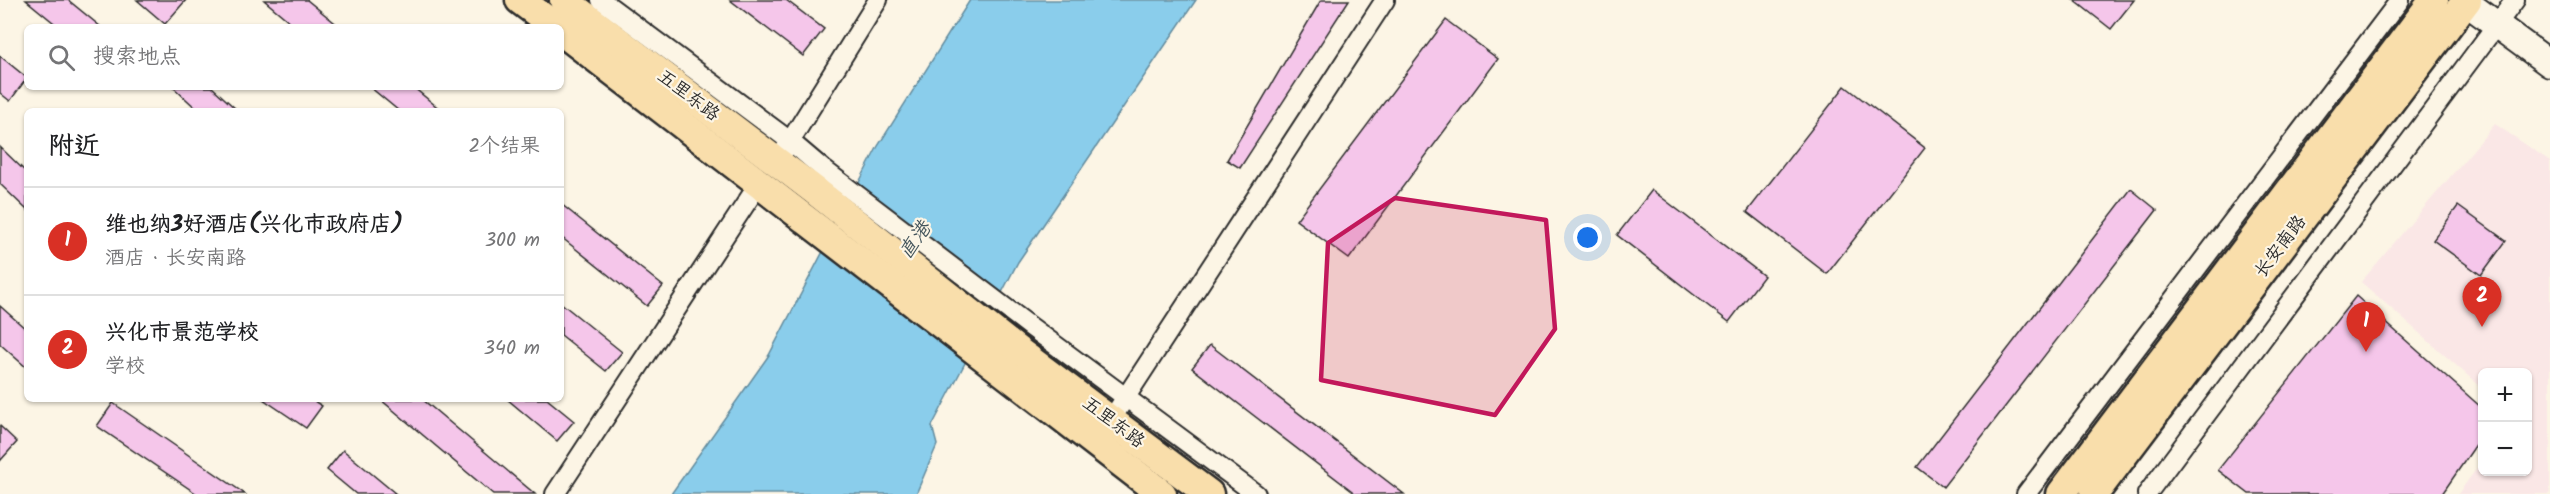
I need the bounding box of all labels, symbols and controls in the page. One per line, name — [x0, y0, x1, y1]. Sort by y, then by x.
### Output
search box — [24, 24, 564, 90]
text: 搜索地点 — [93, 40, 181, 75]
icon: search — [45, 41, 78, 74]
street label: 五里东路 — [651, 63, 725, 129]
text: 附近 — [48, 126, 100, 168]
text: 2个结果 — [468, 131, 540, 163]
text: 维也纳3好酒店(兴化市政府店) — [105, 208, 403, 243]
street label: 长安南路 — [2248, 210, 2314, 284]
water label: 直港 — [891, 214, 942, 267]
your location — [1573, 223, 1602, 252]
text: 1 — [64, 225, 71, 257]
text: 300 m — [485, 225, 540, 257]
text: 酒店 · 长安南路 — [105, 243, 246, 275]
pin: 2 — [2462, 278, 2502, 327]
pin: 1 — [2346, 302, 2386, 352]
text: 兴化市景范学校 — [105, 316, 259, 351]
text: 2 — [62, 333, 73, 365]
text: 340 m — [484, 333, 540, 365]
text: 学校 — [105, 351, 145, 383]
map controls — [2478, 368, 2532, 476]
button: + — [2478, 368, 2532, 422]
street label: 五里东路 — [1076, 390, 1150, 456]
button: − — [2478, 422, 2532, 476]

